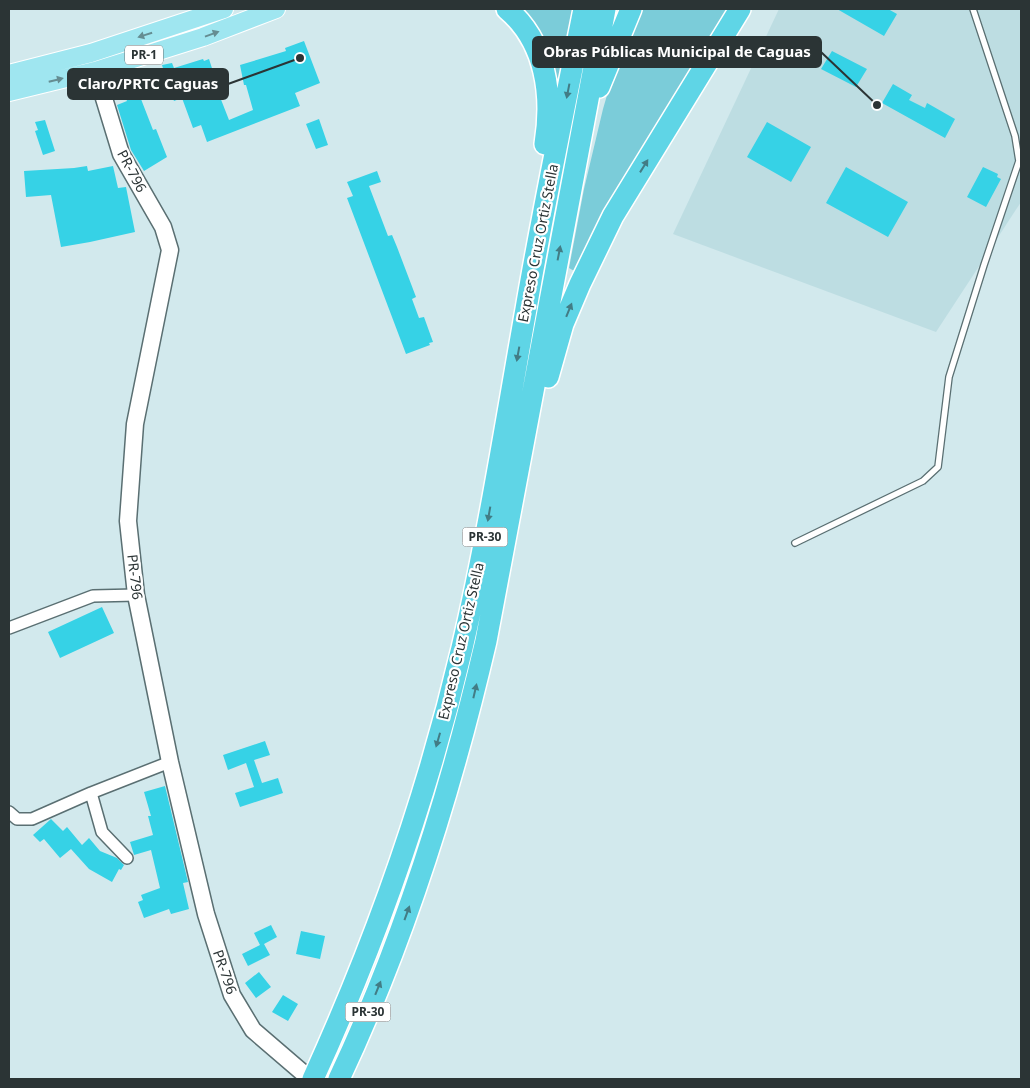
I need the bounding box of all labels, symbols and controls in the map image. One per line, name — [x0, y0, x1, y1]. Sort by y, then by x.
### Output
one-way arrow — [204, 30, 219, 37]
one-way arrow — [137, 32, 152, 39]
callout: Obras Públicas Municipal de Caguas — [533, 37, 821, 67]
text: Obras Públicas Municipal de Caguas — [543, 41, 811, 61]
road number: PR-1 — [125, 46, 163, 64]
callout: Claro/PRTC Caguas — [68, 69, 228, 99]
text: Claro/PRTC Caguas — [78, 73, 218, 93]
one-way arrow — [49, 76, 64, 84]
one-way arrow — [563, 83, 571, 99]
street label: PR-796 — [113, 146, 152, 195]
one-way arrow — [639, 159, 648, 172]
street label: Expreso Cruz Ortiz Stella — [513, 162, 562, 324]
one-way arrow — [555, 245, 563, 261]
one-way arrow — [565, 302, 573, 317]
one-way arrow — [513, 346, 521, 362]
one-way arrow — [485, 506, 493, 522]
road number: PR-30 — [462, 528, 508, 546]
street label: PR-796 — [123, 553, 148, 601]
street label: Expreso Cruz Ortiz Stella — [433, 560, 488, 721]
one-way arrow — [471, 683, 479, 698]
one-way arrow — [433, 733, 441, 748]
one-way arrow — [403, 905, 411, 920]
street label: PR-796 — [209, 947, 242, 997]
one-way arrow — [374, 981, 382, 995]
road number: PR-30 — [346, 1002, 390, 1022]

